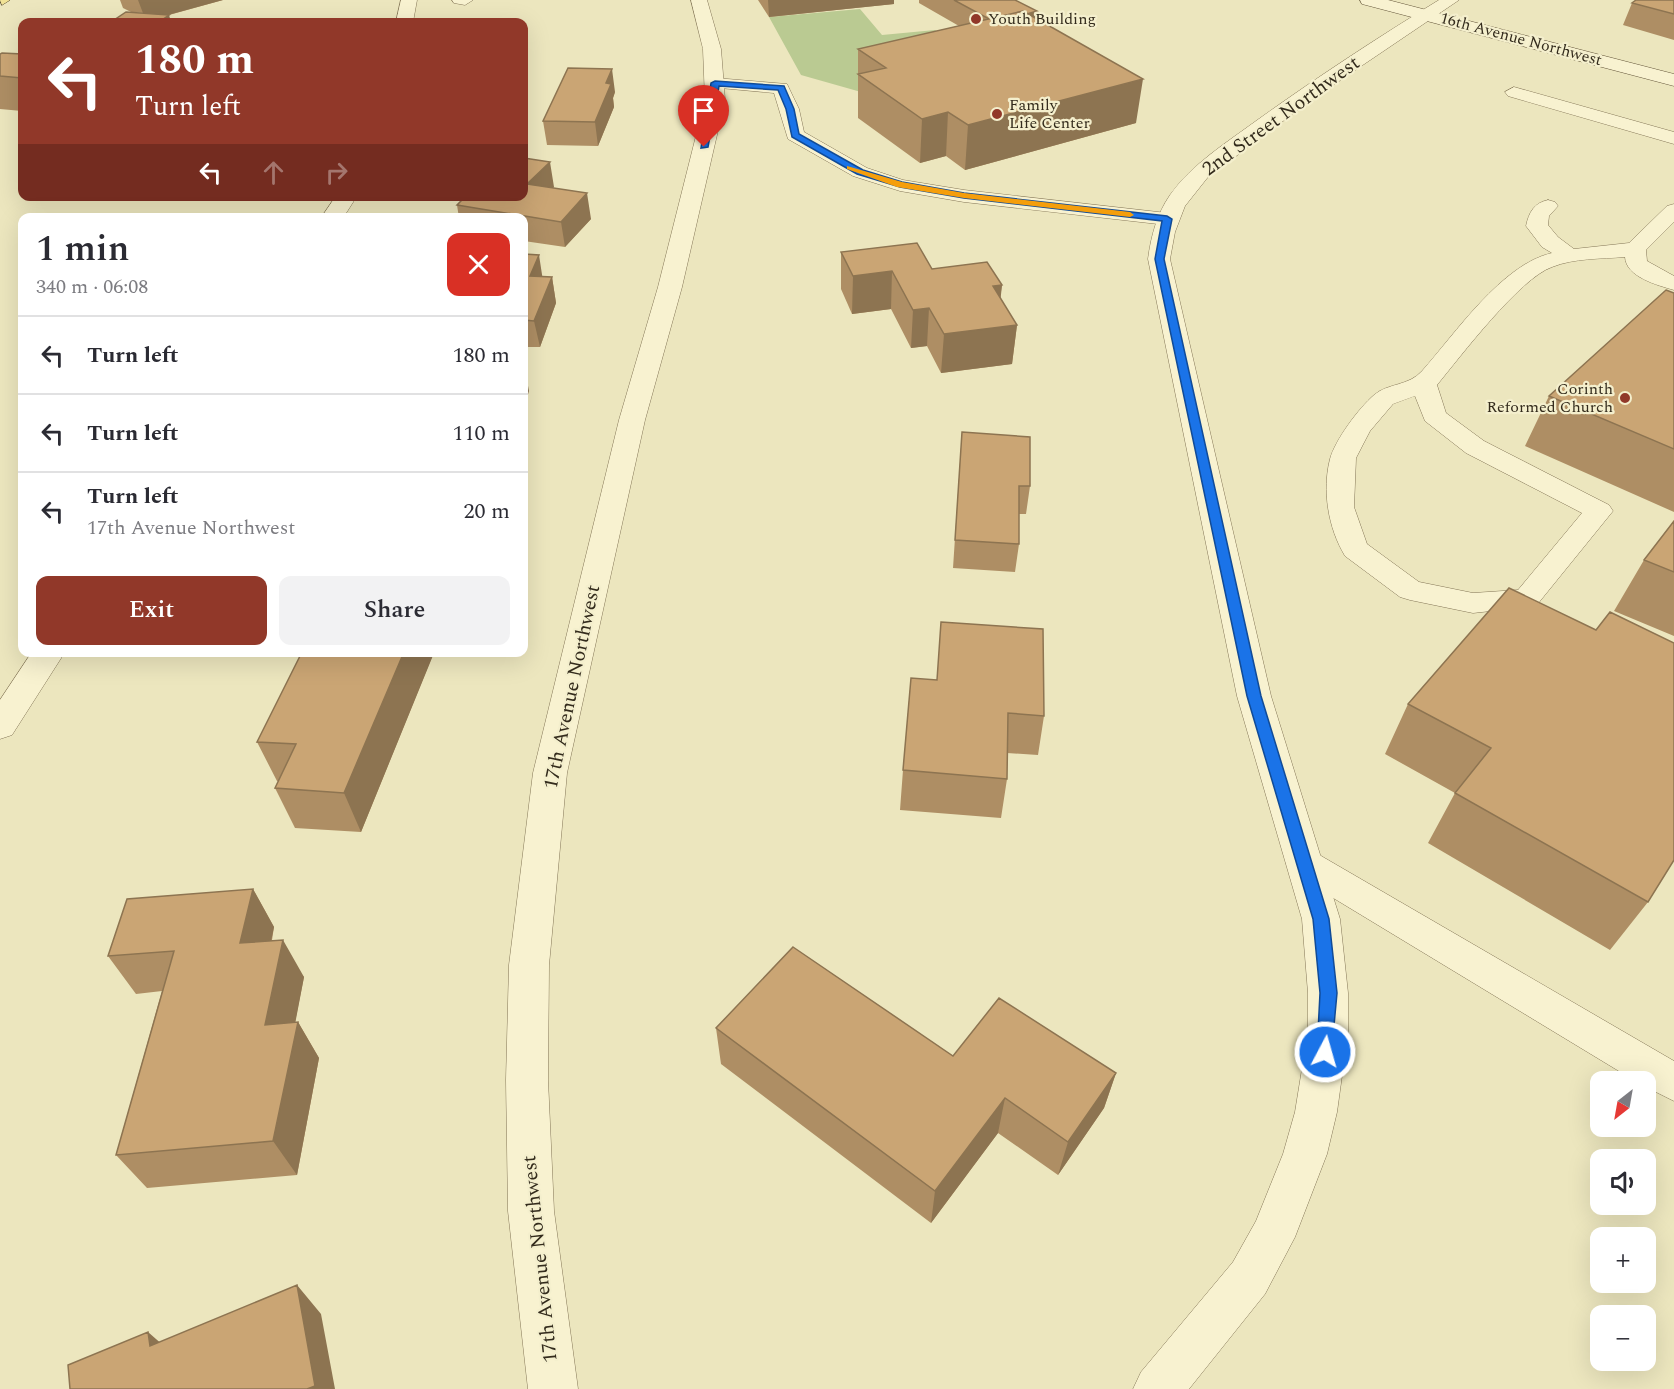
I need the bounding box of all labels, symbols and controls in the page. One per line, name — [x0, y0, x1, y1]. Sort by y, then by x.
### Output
street label: 16th Avenue Northwest — [1437, 6, 1605, 72]
place label: Youth Building — [988, 7, 1096, 31]
marker: Youth Building — [969, 12, 983, 26]
text: 180 m — [135, 29, 254, 92]
icon: left — [36, 42, 114, 120]
street label: 2nd Street Northwest — [1196, 48, 1366, 184]
pin — [678, 85, 729, 147]
text: Turn left — [135, 86, 241, 128]
place label: Family Life Center — [1009, 93, 1090, 135]
icon: arrive — [687, 94, 720, 127]
marker: Family Life Center — [990, 107, 1004, 121]
icon: left — [194, 156, 227, 189]
icon: ahead — [257, 156, 290, 189]
icon: right — [320, 156, 353, 189]
text: 1 min — [36, 222, 129, 277]
button: close — [447, 233, 510, 296]
text: 340 m · 06:08 — [36, 272, 148, 302]
icon: left — [36, 339, 69, 372]
text: Turn left — [87, 339, 179, 372]
text: 180 m — [453, 339, 510, 372]
place label: Corinth Reformed Church — [1487, 377, 1613, 419]
marker: Corinth Reformed Church — [1618, 391, 1632, 405]
icon: left — [36, 417, 69, 450]
text: Turn left — [87, 417, 179, 450]
text: 110 m — [453, 417, 510, 450]
text: Turn left — [87, 480, 179, 513]
icon: left — [36, 495, 69, 528]
text: 20 m — [464, 495, 510, 528]
text: 17th Avenue Northwest — [87, 513, 295, 543]
button: Exit — [36, 576, 267, 645]
button: Share — [279, 576, 510, 645]
street label: 17th Avenue Northwest — [536, 582, 608, 792]
position arrow — [1293, 1020, 1357, 1084]
north arrow — [1590, 1071, 1656, 1137]
map controls — [1590, 1071, 1656, 1371]
button: sound — [1590, 1149, 1656, 1215]
street label: 17th Avenue Northwest — [514, 1154, 566, 1364]
button: + — [1590, 1227, 1656, 1293]
button: − — [1590, 1305, 1656, 1371]

